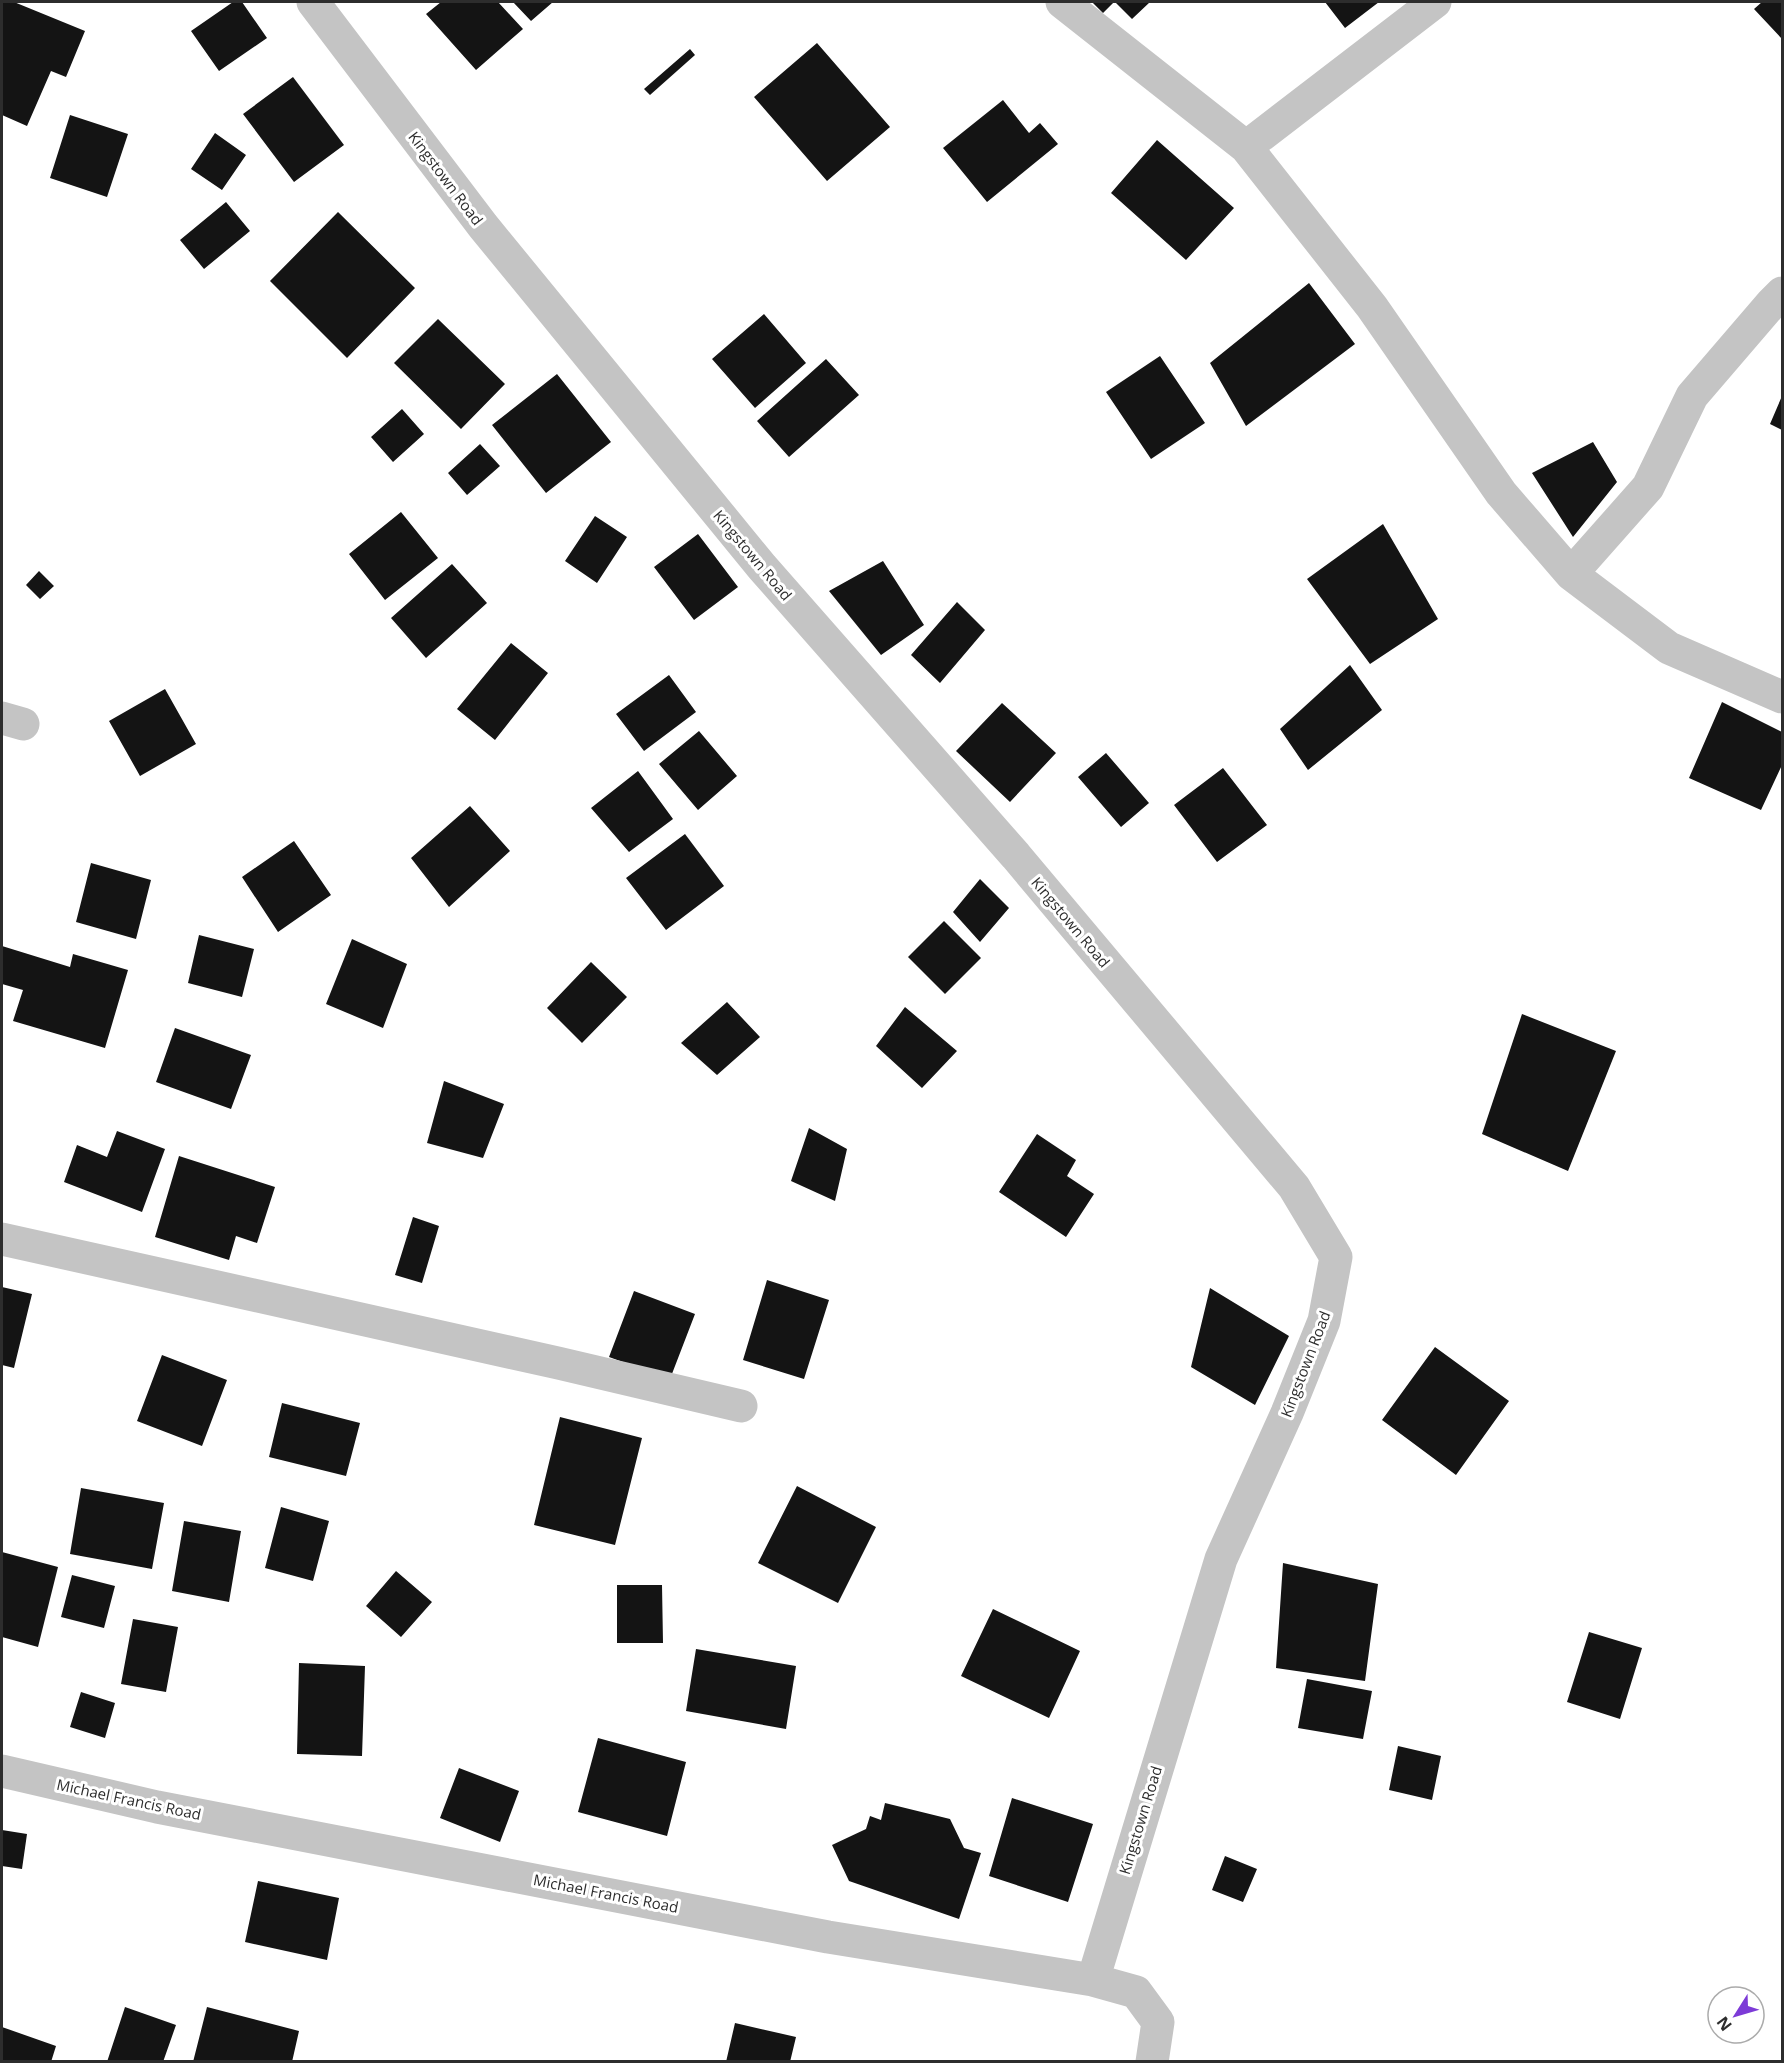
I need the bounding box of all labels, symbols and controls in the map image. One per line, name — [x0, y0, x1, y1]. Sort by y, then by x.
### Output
street label: Kingstown Road — [404, 127, 488, 229]
street label: Kingstown Road — [709, 506, 797, 604]
street label: Kingstown Road — [1027, 873, 1115, 971]
street label: Kingstown Road — [1276, 1308, 1334, 1420]
street label: Kingstown Road — [1114, 1763, 1166, 1877]
street label: Michael Francis Road — [55, 1774, 203, 1824]
street label: Michael Francis Road — [532, 1869, 680, 1917]
north arrow — [1706, 1985, 1766, 2045]
text: N — [1711, 2012, 1737, 2036]

